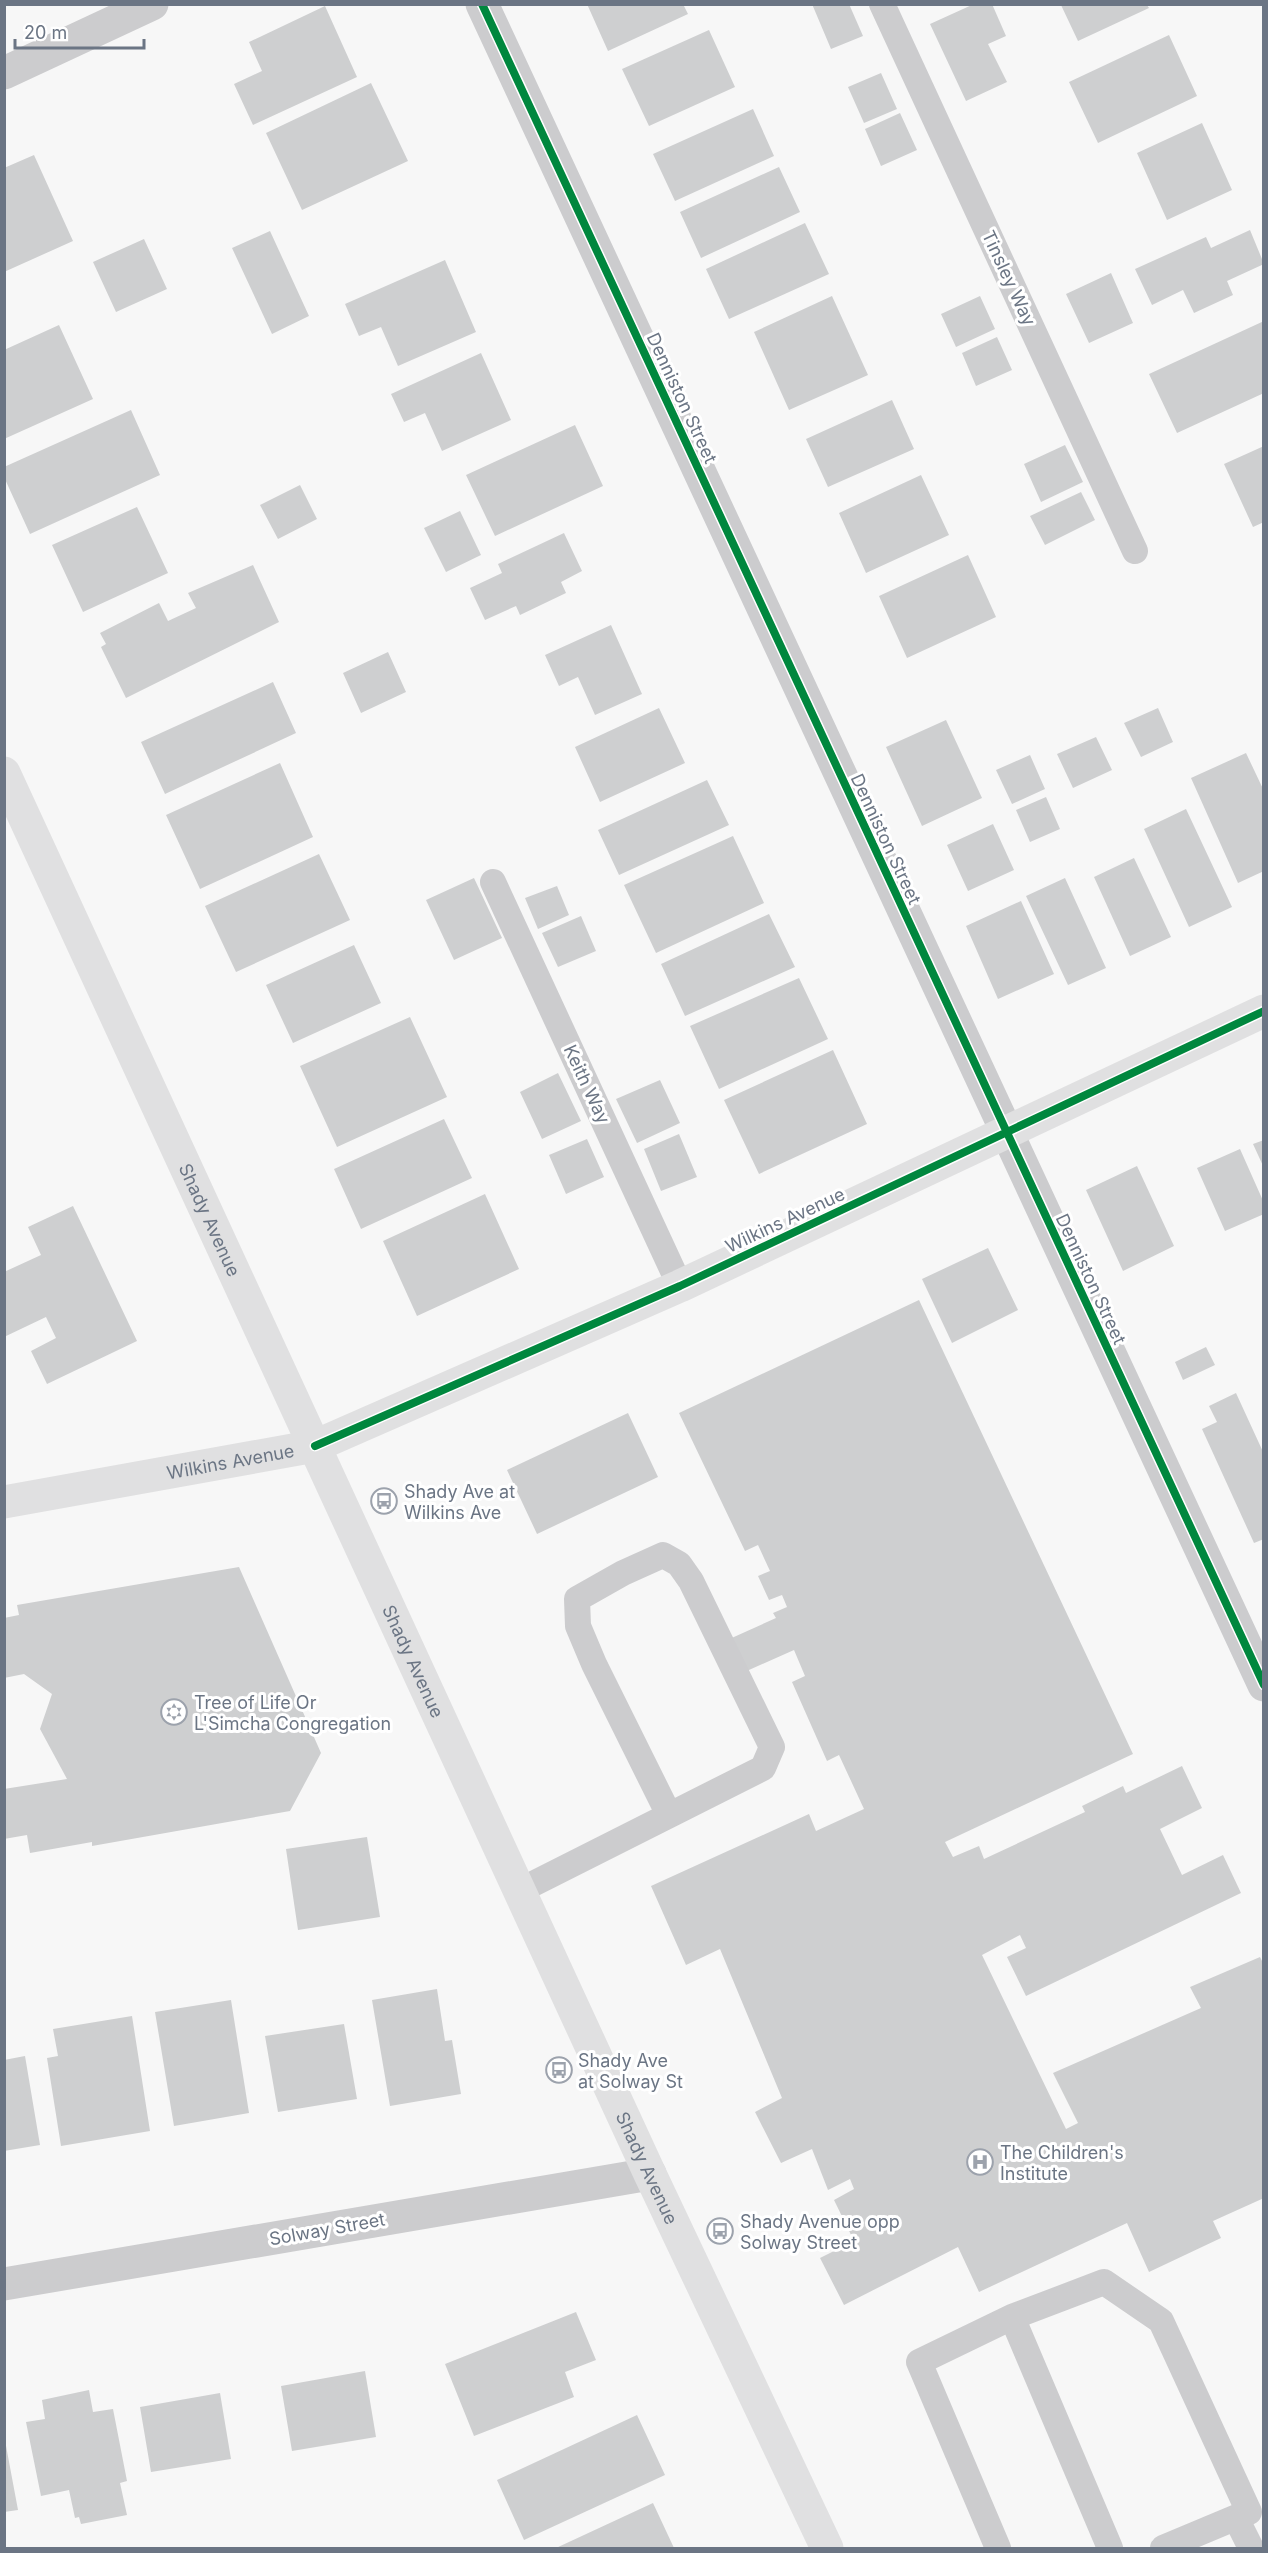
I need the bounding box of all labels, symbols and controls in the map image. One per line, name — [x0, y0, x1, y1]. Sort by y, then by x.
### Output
scale bar — [15, 12, 144, 50]
text: 20 m — [24, 22, 67, 43]
street label: Tinsley Way — [978, 227, 1040, 329]
street label: Denniston Street — [643, 329, 721, 467]
street label: Denniston Street — [847, 770, 925, 908]
street label: Keith Way — [560, 1041, 614, 1127]
street label: Shady Avenue — [175, 1160, 245, 1280]
street label: Wilkins Avenue — [722, 1183, 848, 1257]
street label: Denniston Street — [1052, 1210, 1130, 1348]
street label: Wilkins Avenue — [165, 1439, 296, 1483]
place label: Shady Ave at Wilkins Ave — [404, 1481, 515, 1523]
bus stop icon: Shady Ave at Wilkins Ave — [369, 1486, 399, 1516]
street label: Shady Avenue — [378, 1601, 449, 1721]
place label: Tree of Life Or L'Simcha Congregation — [194, 1692, 391, 1734]
synagogue icon: Tree of Life Or L'Simcha Congregation — [159, 1697, 189, 1727]
place label: Shady Ave at Solway St — [578, 2050, 683, 2092]
bus stop icon: Shady Ave at Solway St — [544, 2055, 574, 2085]
street label: Shady Avenue — [612, 2108, 683, 2227]
place label: The Children's Institute — [1000, 2142, 1124, 2184]
hospital icon: The Children's Institute — [965, 2147, 995, 2177]
street label: Solway Street — [267, 2208, 387, 2250]
place label: Shady Avenue opp Solway Street — [740, 2211, 900, 2253]
bus stop icon: Shady Avenue opp Solway Street — [705, 2216, 735, 2246]

